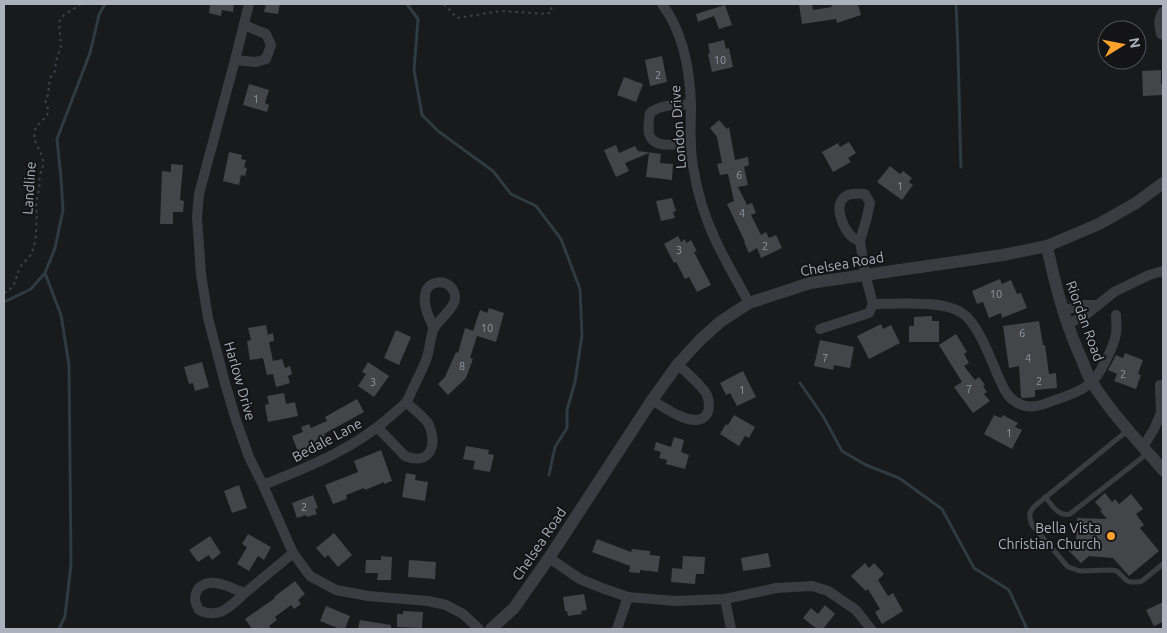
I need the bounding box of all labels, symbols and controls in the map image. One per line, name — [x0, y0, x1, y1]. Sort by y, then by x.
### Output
north arrow — [1097, 20, 1147, 70]
text: N — [1126, 36, 1144, 49]
house number: 10 — [714, 54, 726, 66]
house number: 2 — [655, 69, 661, 81]
street label: London Drive — [667, 85, 689, 169]
house number: 1 — [253, 93, 259, 105]
street label: Landline — [19, 161, 39, 215]
house number: 6 — [736, 169, 742, 181]
house number: 1 — [897, 180, 903, 192]
house number: 4 — [739, 207, 745, 219]
house number: 2 — [762, 240, 768, 252]
house number: 3 — [676, 244, 682, 256]
street label: Chelsea Road — [799, 249, 885, 279]
street label: Riordan Road — [1063, 279, 1107, 363]
house number: 10 — [990, 288, 1002, 300]
house number: 10 — [481, 322, 493, 334]
house number: 6 — [1019, 327, 1025, 339]
street label: Harlow Drive — [221, 340, 259, 422]
house number: 7 — [822, 352, 828, 364]
house number: 4 — [1025, 352, 1031, 364]
house number: 8 — [459, 360, 465, 372]
house number: 2 — [1120, 368, 1126, 380]
house number: 2 — [1036, 375, 1042, 387]
house number: 3 — [370, 376, 376, 388]
house number: 7 — [966, 383, 972, 395]
house number: 1 — [739, 384, 745, 396]
street label: Bedale Lane — [289, 415, 365, 465]
house number: 1 — [1006, 427, 1012, 439]
house number: 2 — [301, 501, 307, 513]
street label: Chelsea Road — [509, 505, 569, 583]
place label: Bella Vista Christian Church — [998, 520, 1101, 552]
marker: Bella Vista Christian Church — [1105, 530, 1117, 542]

